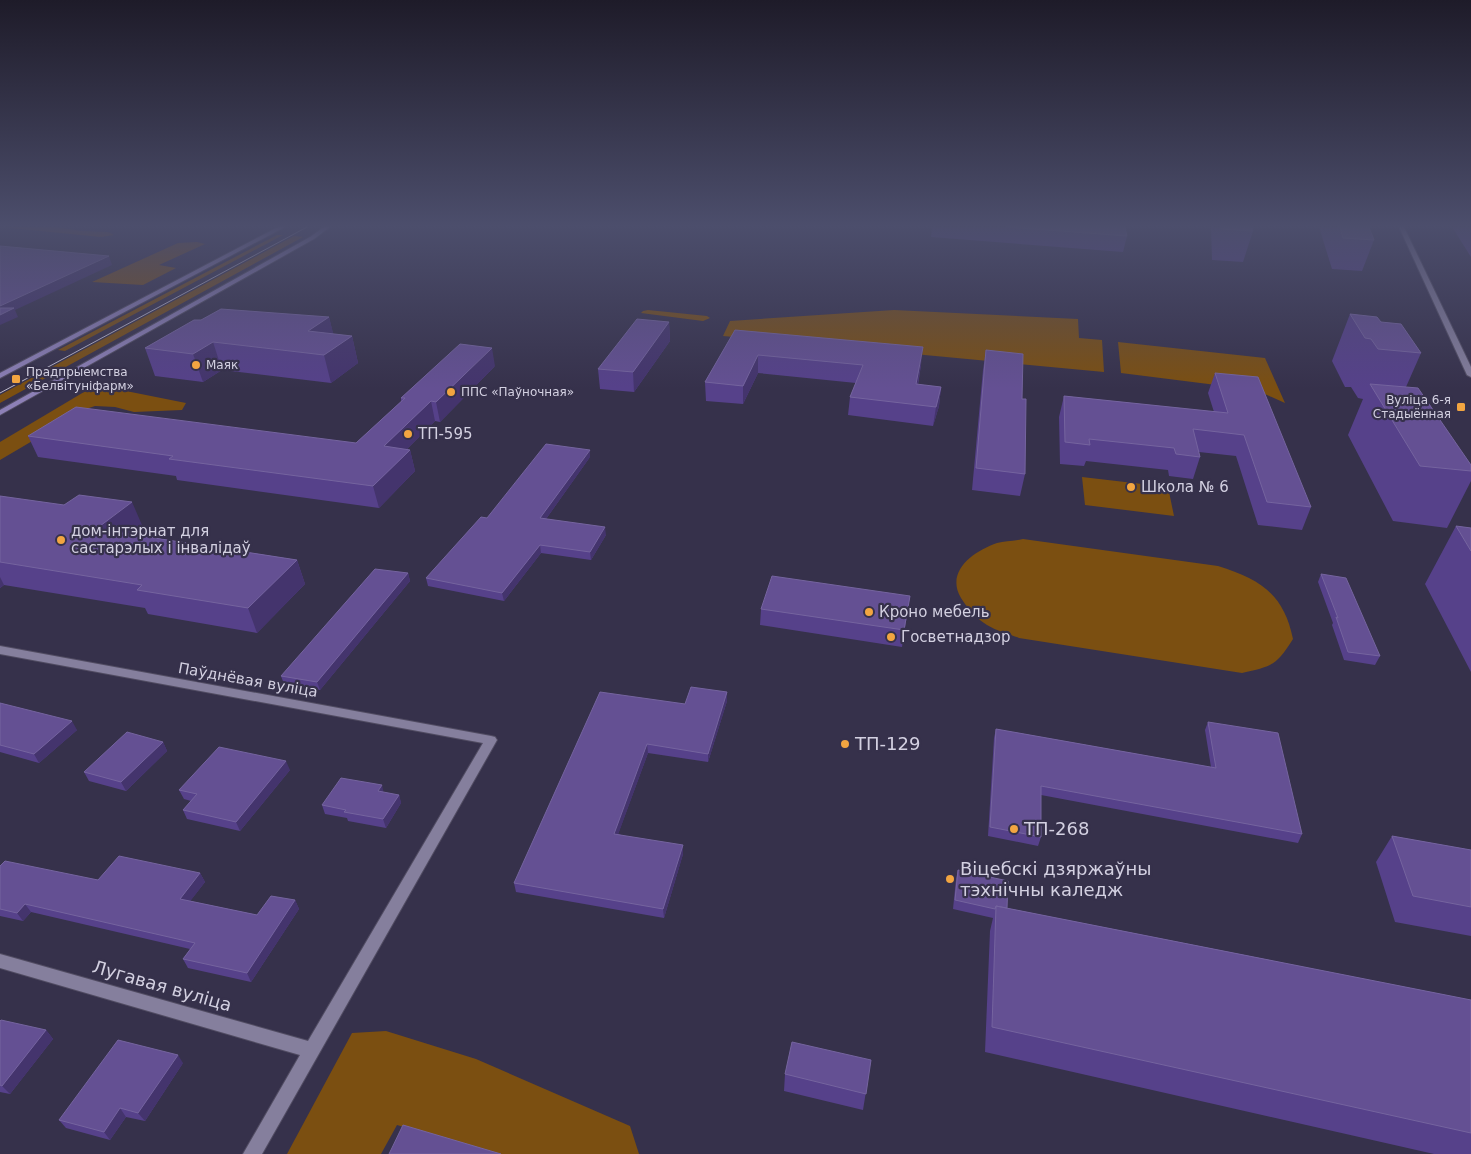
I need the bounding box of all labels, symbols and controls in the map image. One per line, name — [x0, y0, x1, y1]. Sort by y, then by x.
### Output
place label: Маяк — [206, 358, 238, 372]
marker: Маяк — [190, 359, 202, 371]
place label: Прадпрыемства «Белвітуніфарм» — [26, 365, 134, 393]
marker: Прадпрыемства «Белвітуніфарм» — [10, 373, 22, 385]
place label: ППС «Паўночная» — [461, 385, 574, 399]
marker: ППС «Паўночная» — [445, 386, 457, 398]
place label: Вуліца 6-я Стадыённая — [1373, 393, 1451, 421]
marker: Вуліца 6-я Стадыённая — [1455, 401, 1467, 413]
place label: ТП-595 — [417, 425, 473, 443]
marker: ТП-595 — [402, 428, 414, 440]
place label: Школа № 6 — [1141, 478, 1229, 496]
marker: Школа № 6 — [1125, 481, 1137, 493]
place label: дом-інтэрнат для састарэлых і інвалідаў — [71, 522, 251, 557]
marker: дом-інтэрнат для састарэлых і інвалідаў — [55, 534, 67, 546]
place label: Кроно мебель — [879, 603, 990, 621]
marker: Кроно мебель — [863, 606, 875, 618]
place label: Госветнадзор — [901, 628, 1010, 646]
marker: Госветнадзор — [885, 631, 897, 643]
street label: Паўднёвая вуліца — [177, 659, 319, 701]
place label: ТП-129 — [854, 733, 920, 754]
marker: ТП-129 — [839, 738, 851, 750]
place label: ТП-268 — [1023, 818, 1089, 839]
marker: ТП-268 — [1008, 823, 1020, 835]
place label: Віцебскі дзяржаўны тэхнічны каледж — [960, 858, 1151, 900]
marker: Віцебскі дзяржаўны тэхнічны каледж — [944, 873, 956, 885]
street label: Лугавая вуліца — [90, 956, 234, 1015]

